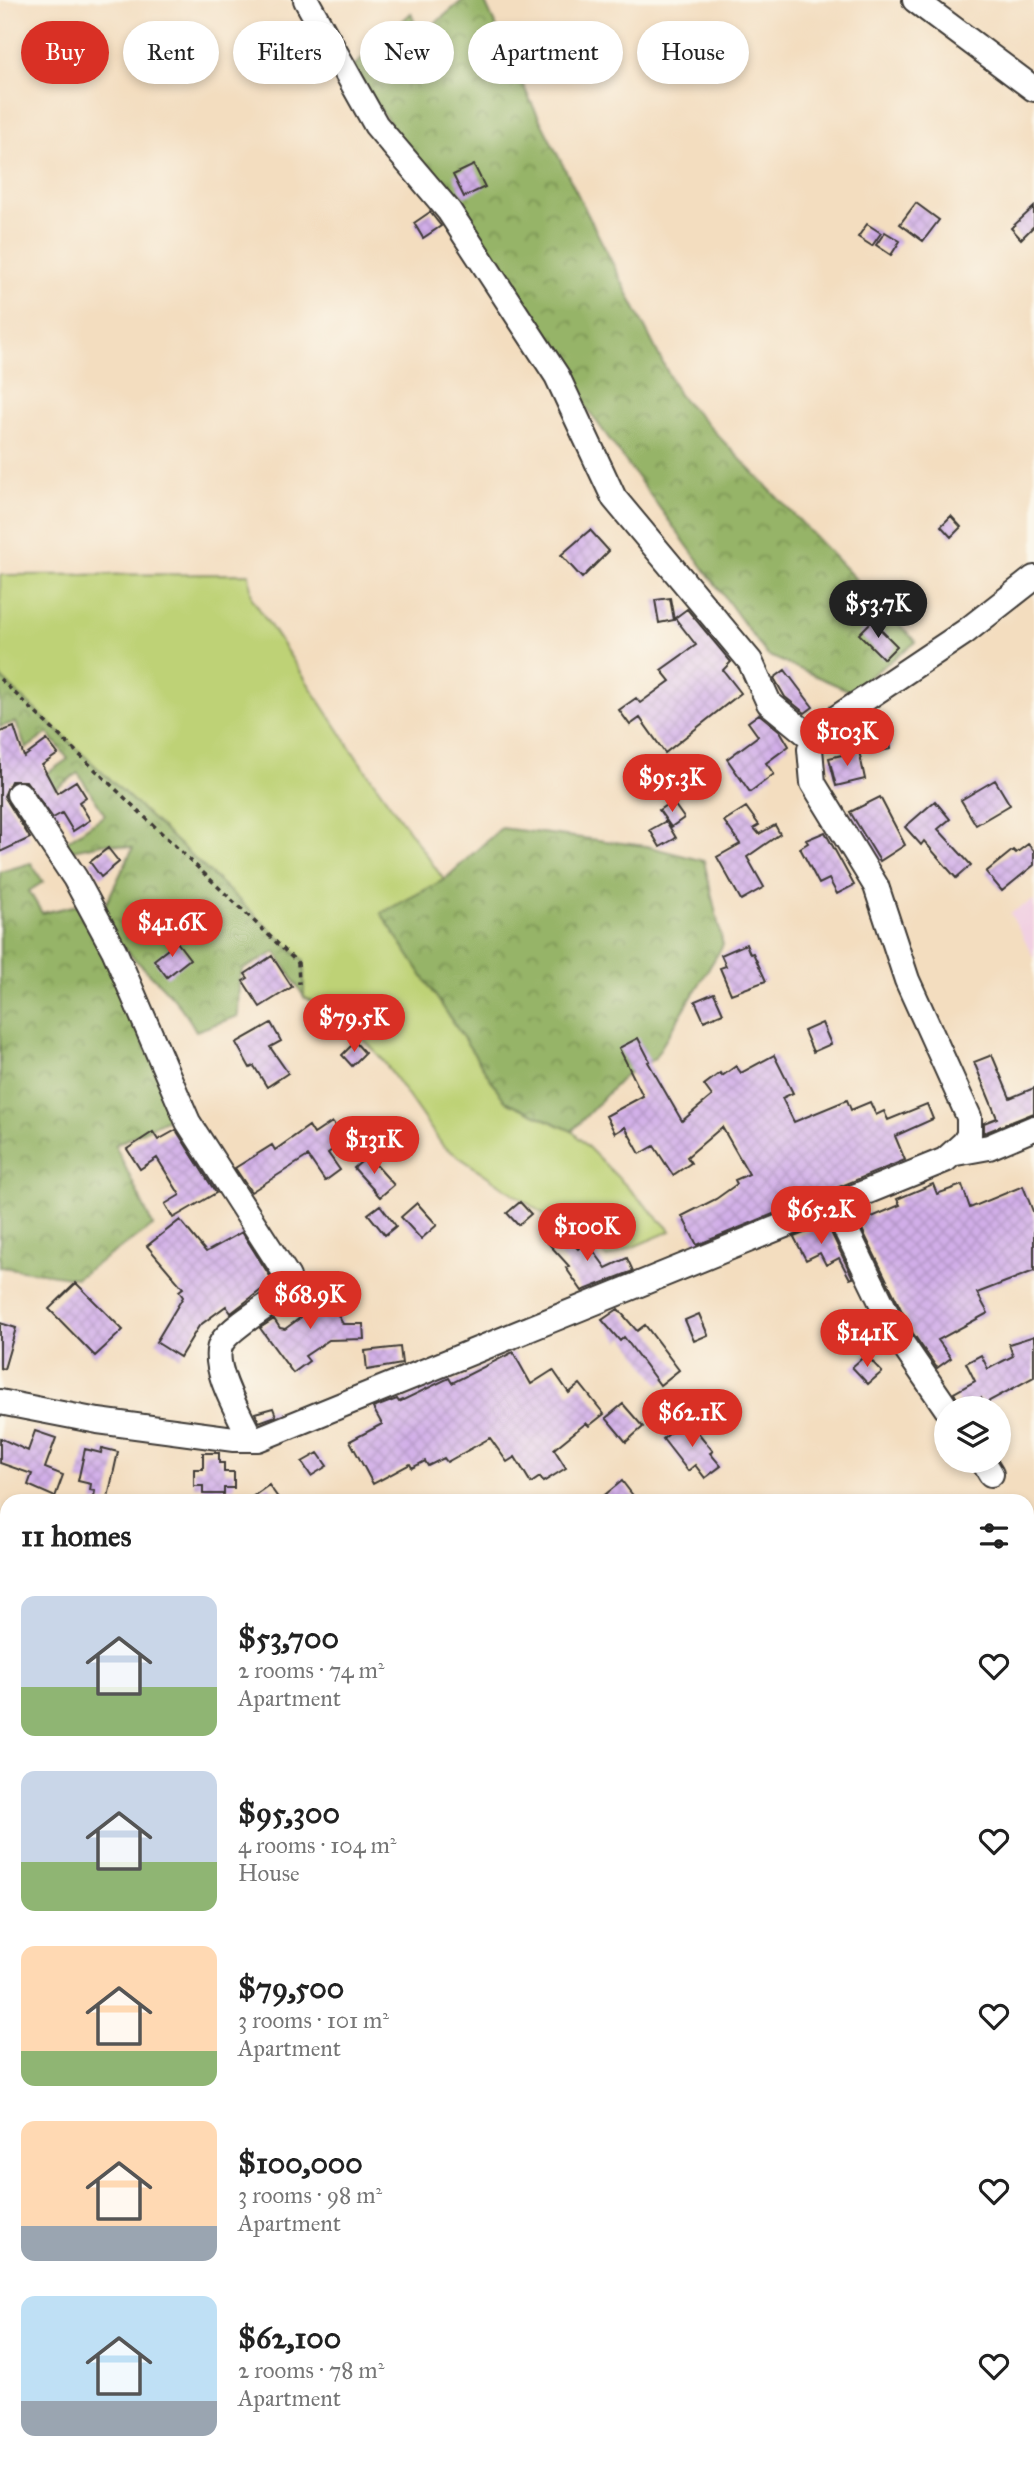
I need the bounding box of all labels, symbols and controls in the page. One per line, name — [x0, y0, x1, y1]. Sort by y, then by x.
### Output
chip: Buy — [21, 21, 109, 84]
chip: Rent — [123, 21, 219, 84]
chip: Filters — [233, 21, 346, 84]
chip: New — [360, 21, 454, 84]
chip: Apartment — [468, 21, 623, 84]
chip: House — [637, 21, 749, 84]
pin: $53.7K — [821, 580, 935, 640]
text: $53.7K — [845, 589, 911, 617]
pin: $103K — [798, 708, 896, 768]
text: $103K — [816, 717, 878, 745]
pin: $95.3K — [615, 754, 729, 814]
text: $95.3K — [639, 763, 705, 791]
pin: $41.6K — [115, 900, 229, 959]
text: $41.6K — [138, 908, 206, 936]
pin: $79.5K — [297, 995, 411, 1054]
text: $79.5K — [319, 1003, 389, 1031]
pin: $131K — [325, 1116, 423, 1176]
text: $131K — [345, 1125, 403, 1153]
pin: $65.2K — [764, 1186, 878, 1246]
text: $65.2K — [787, 1195, 855, 1223]
pin: $100K — [538, 1204, 636, 1263]
text: $100K — [554, 1212, 620, 1240]
pin: $68.9K — [253, 1272, 367, 1331]
text: $68.9K — [274, 1280, 346, 1308]
pin: $141K — [818, 1310, 916, 1369]
text: $141K — [836, 1318, 898, 1346]
pin: $62.1K — [635, 1390, 749, 1449]
map controls — [934, 1396, 1011, 1473]
button: layers — [934, 1396, 1011, 1473]
text: $62.1K — [658, 1398, 726, 1426]
icon: filters — [975, 1517, 1013, 1555]
text: 11 homes — [21, 1518, 132, 1554]
text: $53,700 — [238, 1620, 339, 1656]
icon: home — [77, 1624, 161, 1708]
icon: heart — [975, 1647, 1013, 1685]
text: 2 rooms · 74 m² — [238, 1656, 384, 1684]
text: Apartment — [238, 1684, 341, 1712]
text: $95,300 — [238, 1795, 340, 1831]
icon: home — [77, 1799, 161, 1883]
icon: heart — [975, 1822, 1013, 1860]
text: 4 rooms · 104 m² — [238, 1831, 397, 1859]
text: House — [238, 1859, 300, 1887]
text: $79,500 — [238, 1970, 344, 2006]
icon: home — [77, 1974, 161, 2058]
icon: heart — [975, 1997, 1013, 2035]
text: 3 rooms · 101 m² — [238, 2006, 389, 2034]
text: Apartment — [238, 2034, 341, 2062]
text: $100,000 — [238, 2145, 363, 2181]
icon: home — [77, 2149, 161, 2233]
icon: heart — [975, 2172, 1013, 2210]
text: 3 rooms · 98 m² — [238, 2181, 382, 2209]
text: Apartment — [238, 2209, 341, 2237]
text: $62,100 — [238, 2320, 341, 2356]
icon: home — [77, 2324, 161, 2408]
icon: heart — [975, 2347, 1013, 2385]
text: 2 rooms · 78 m² — [238, 2356, 384, 2384]
text: Apartment — [238, 2384, 341, 2412]

